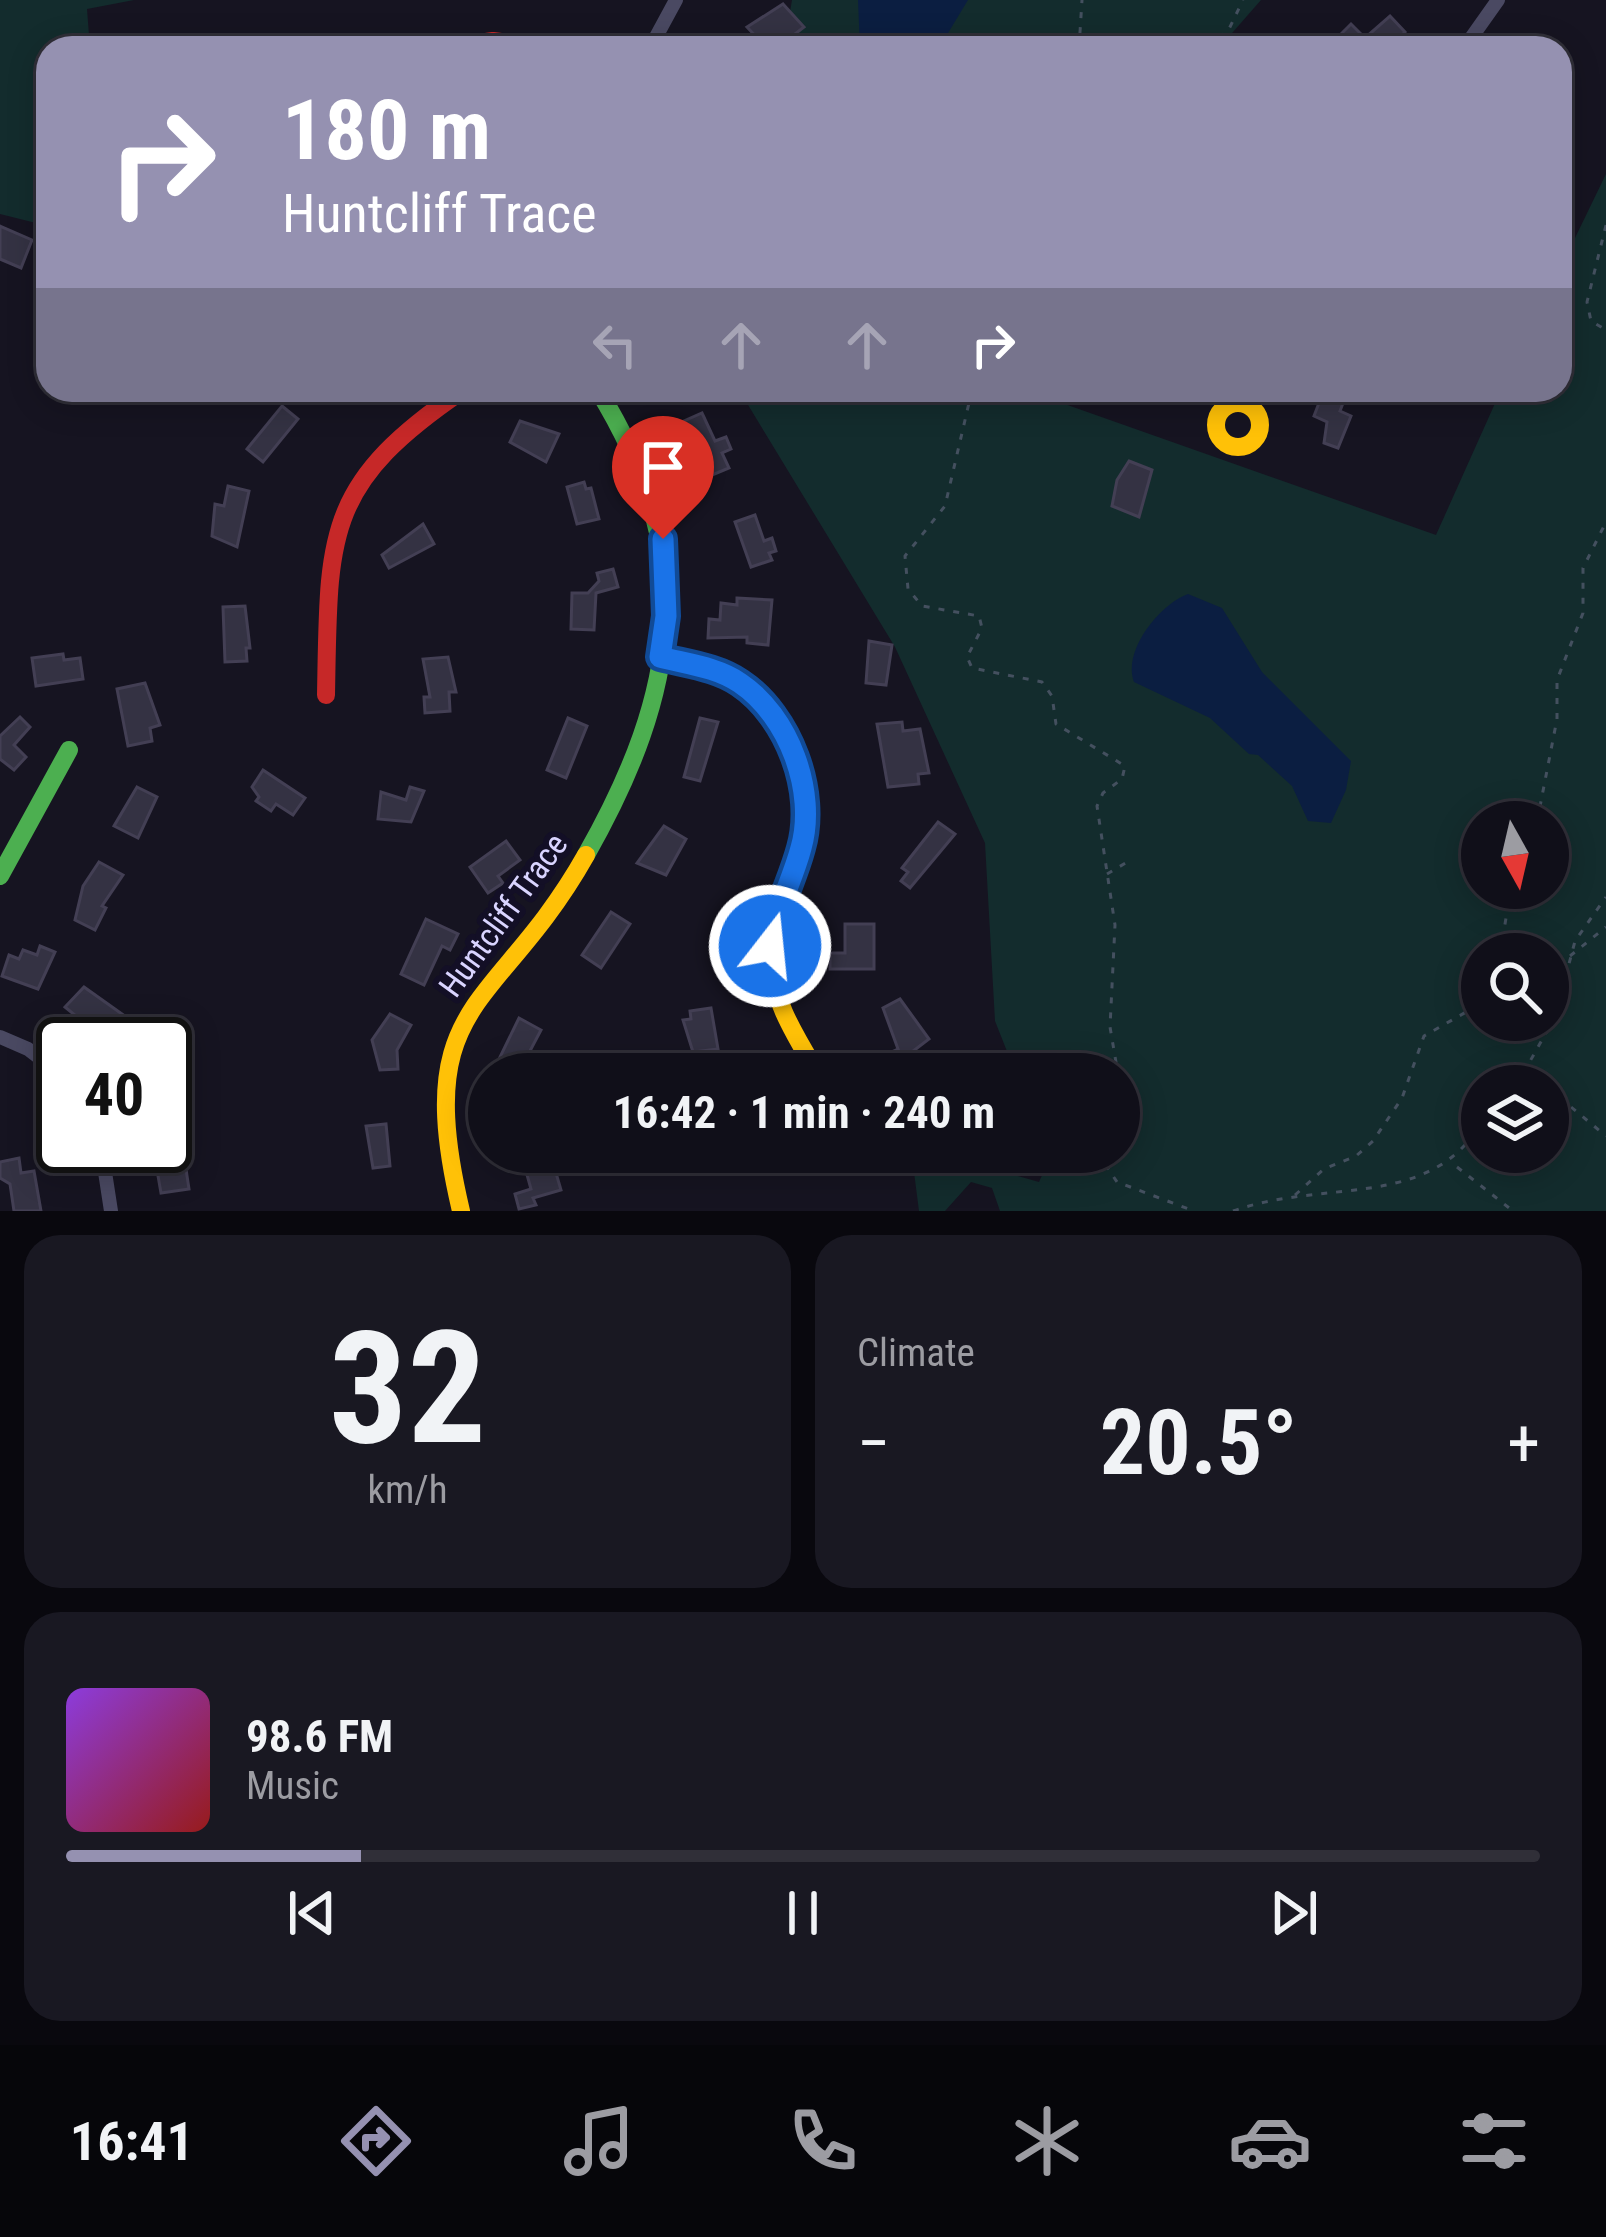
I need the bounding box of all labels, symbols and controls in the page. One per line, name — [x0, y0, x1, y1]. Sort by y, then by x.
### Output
text: 180 m — [282, 81, 491, 180]
icon: right — [84, 84, 240, 240]
text: Huntcliff Trace — [282, 182, 597, 245]
icon: left — [582, 312, 648, 378]
icon: ahead — [708, 312, 774, 378]
icon: ahead — [834, 312, 900, 378]
icon: right — [960, 312, 1026, 378]
pin — [612, 416, 714, 539]
icon: arrive — [630, 434, 696, 500]
north arrow — [1461, 801, 1569, 909]
map controls — [1461, 801, 1569, 1173]
street label: Huntcliff Trace — [431, 826, 575, 1004]
position arrow — [707, 883, 833, 1009]
button: search — [1461, 933, 1569, 1041]
speed limit sign: 40 — [36, 1017, 192, 1173]
button: layers — [1461, 1065, 1569, 1173]
text: 16:42 · 1 min · 240 m — [613, 1086, 995, 1139]
text: 32 — [329, 1297, 486, 1480]
text: Climate — [857, 1330, 975, 1376]
text: 20.5° — [1100, 1391, 1297, 1496]
text: − — [857, 1405, 890, 1482]
text: + — [1507, 1405, 1540, 1482]
text: km/h — [367, 1467, 448, 1513]
text: 98.6 FM — [246, 1710, 393, 1763]
text: Music — [246, 1763, 339, 1809]
icon: previous — [279, 1880, 345, 1946]
icon: pause — [770, 1880, 836, 1946]
icon: next — [1261, 1880, 1327, 1946]
icon: directions — [334, 2099, 418, 2183]
icon: music — [557, 2099, 641, 2183]
icon: phone — [781, 2099, 865, 2183]
icon: climate — [1005, 2099, 1089, 2183]
icon: car — [1228, 2099, 1312, 2183]
icon: filters — [1452, 2099, 1536, 2183]
text: 16:41 — [70, 2110, 194, 2173]

